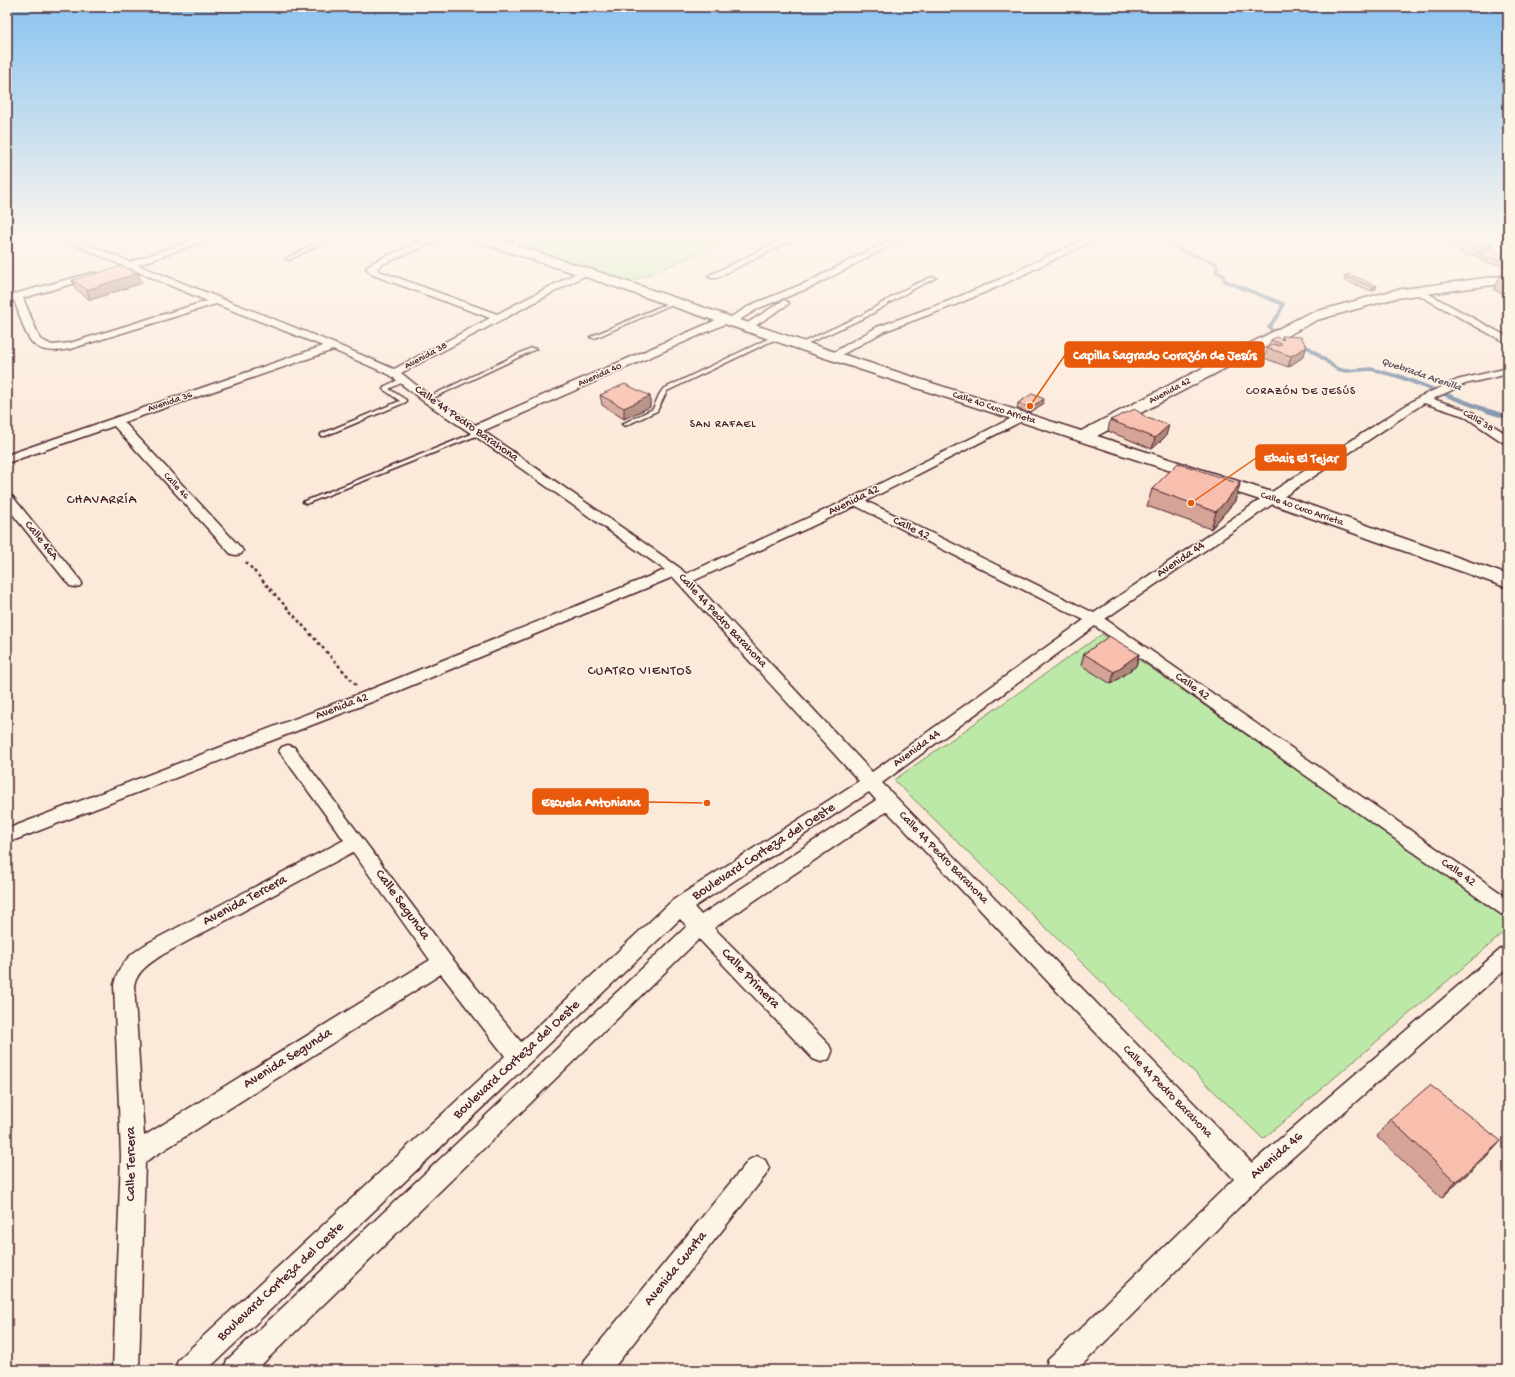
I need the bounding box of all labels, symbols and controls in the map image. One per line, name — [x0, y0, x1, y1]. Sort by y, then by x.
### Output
street label: Avenida 38 — [403, 339, 450, 372]
callout: Capilla Sagrado Corazón de Jesús — [1065, 342, 1264, 367]
text: Capilla Sagrado Corazón de Jesús — [1072, 349, 1258, 365]
water label: Quebrada Arenilla — [1379, 356, 1463, 395]
street label: Avenida 40 — [576, 360, 624, 390]
street label: Avenida 42 — [1147, 375, 1193, 407]
street label: Calle 44 Pedro Barahona — [411, 383, 521, 465]
district label: CORAZÓN DE JESÚS — [1246, 385, 1356, 398]
street label: Avenida 36 — [146, 388, 195, 415]
street label: Calle 40 Cuco Arrieta — [951, 389, 1038, 427]
street label: Calle 38 — [1460, 407, 1496, 435]
district label: SAN RAFAEL — [690, 419, 756, 431]
callout: Ebais El Tejar — [1256, 445, 1346, 470]
text: Ebais El Tejar — [1264, 452, 1340, 467]
street label: Calle 46 — [160, 470, 192, 503]
street label: Avenida 42 — [826, 483, 882, 519]
street label: Calle 40 Cuco Arrieta — [1259, 489, 1345, 529]
district label: CHAVARRÍA — [67, 492, 138, 508]
street label: Calle 42 — [890, 514, 932, 544]
street label: Calle 46A — [21, 519, 62, 564]
street label: Avenida 44 — [1154, 539, 1208, 581]
street label: Calle 44 Pedro Barahona — [675, 571, 769, 671]
district label: CUATRO VIENTOS — [588, 664, 692, 679]
street label: Calle 42 — [1172, 670, 1212, 704]
street label: Avenida 42 — [314, 691, 370, 723]
street label: Avenida 44 — [891, 727, 944, 771]
callout: Escuela Antoniana — [533, 789, 648, 814]
text: Escuela Antoniana — [542, 796, 641, 811]
street label: Boulevard Corteza del Oeste — [688, 799, 839, 905]
street label: Calle 44 Pedro Barahona — [895, 809, 991, 908]
street label: Calle 42 — [1438, 856, 1478, 890]
street label: Calle Segunda — [371, 866, 434, 945]
street label: Avenida Tercera — [200, 871, 291, 930]
street label: Calle Primera — [717, 945, 784, 1014]
street label: Boulevard Corteza del Oeste — [449, 996, 585, 1124]
street label: Avenida Segunda — [240, 1024, 337, 1093]
street label: Calle 44 Pedro Barahona — [1119, 1043, 1215, 1142]
street label: Calle Tercera — [123, 1126, 140, 1201]
street label: Avenida 46 — [1247, 1128, 1308, 1184]
street label: Boulevard Corteza del Oeste — [213, 1218, 349, 1346]
street label: Avenida Cuarta — [641, 1227, 712, 1310]

